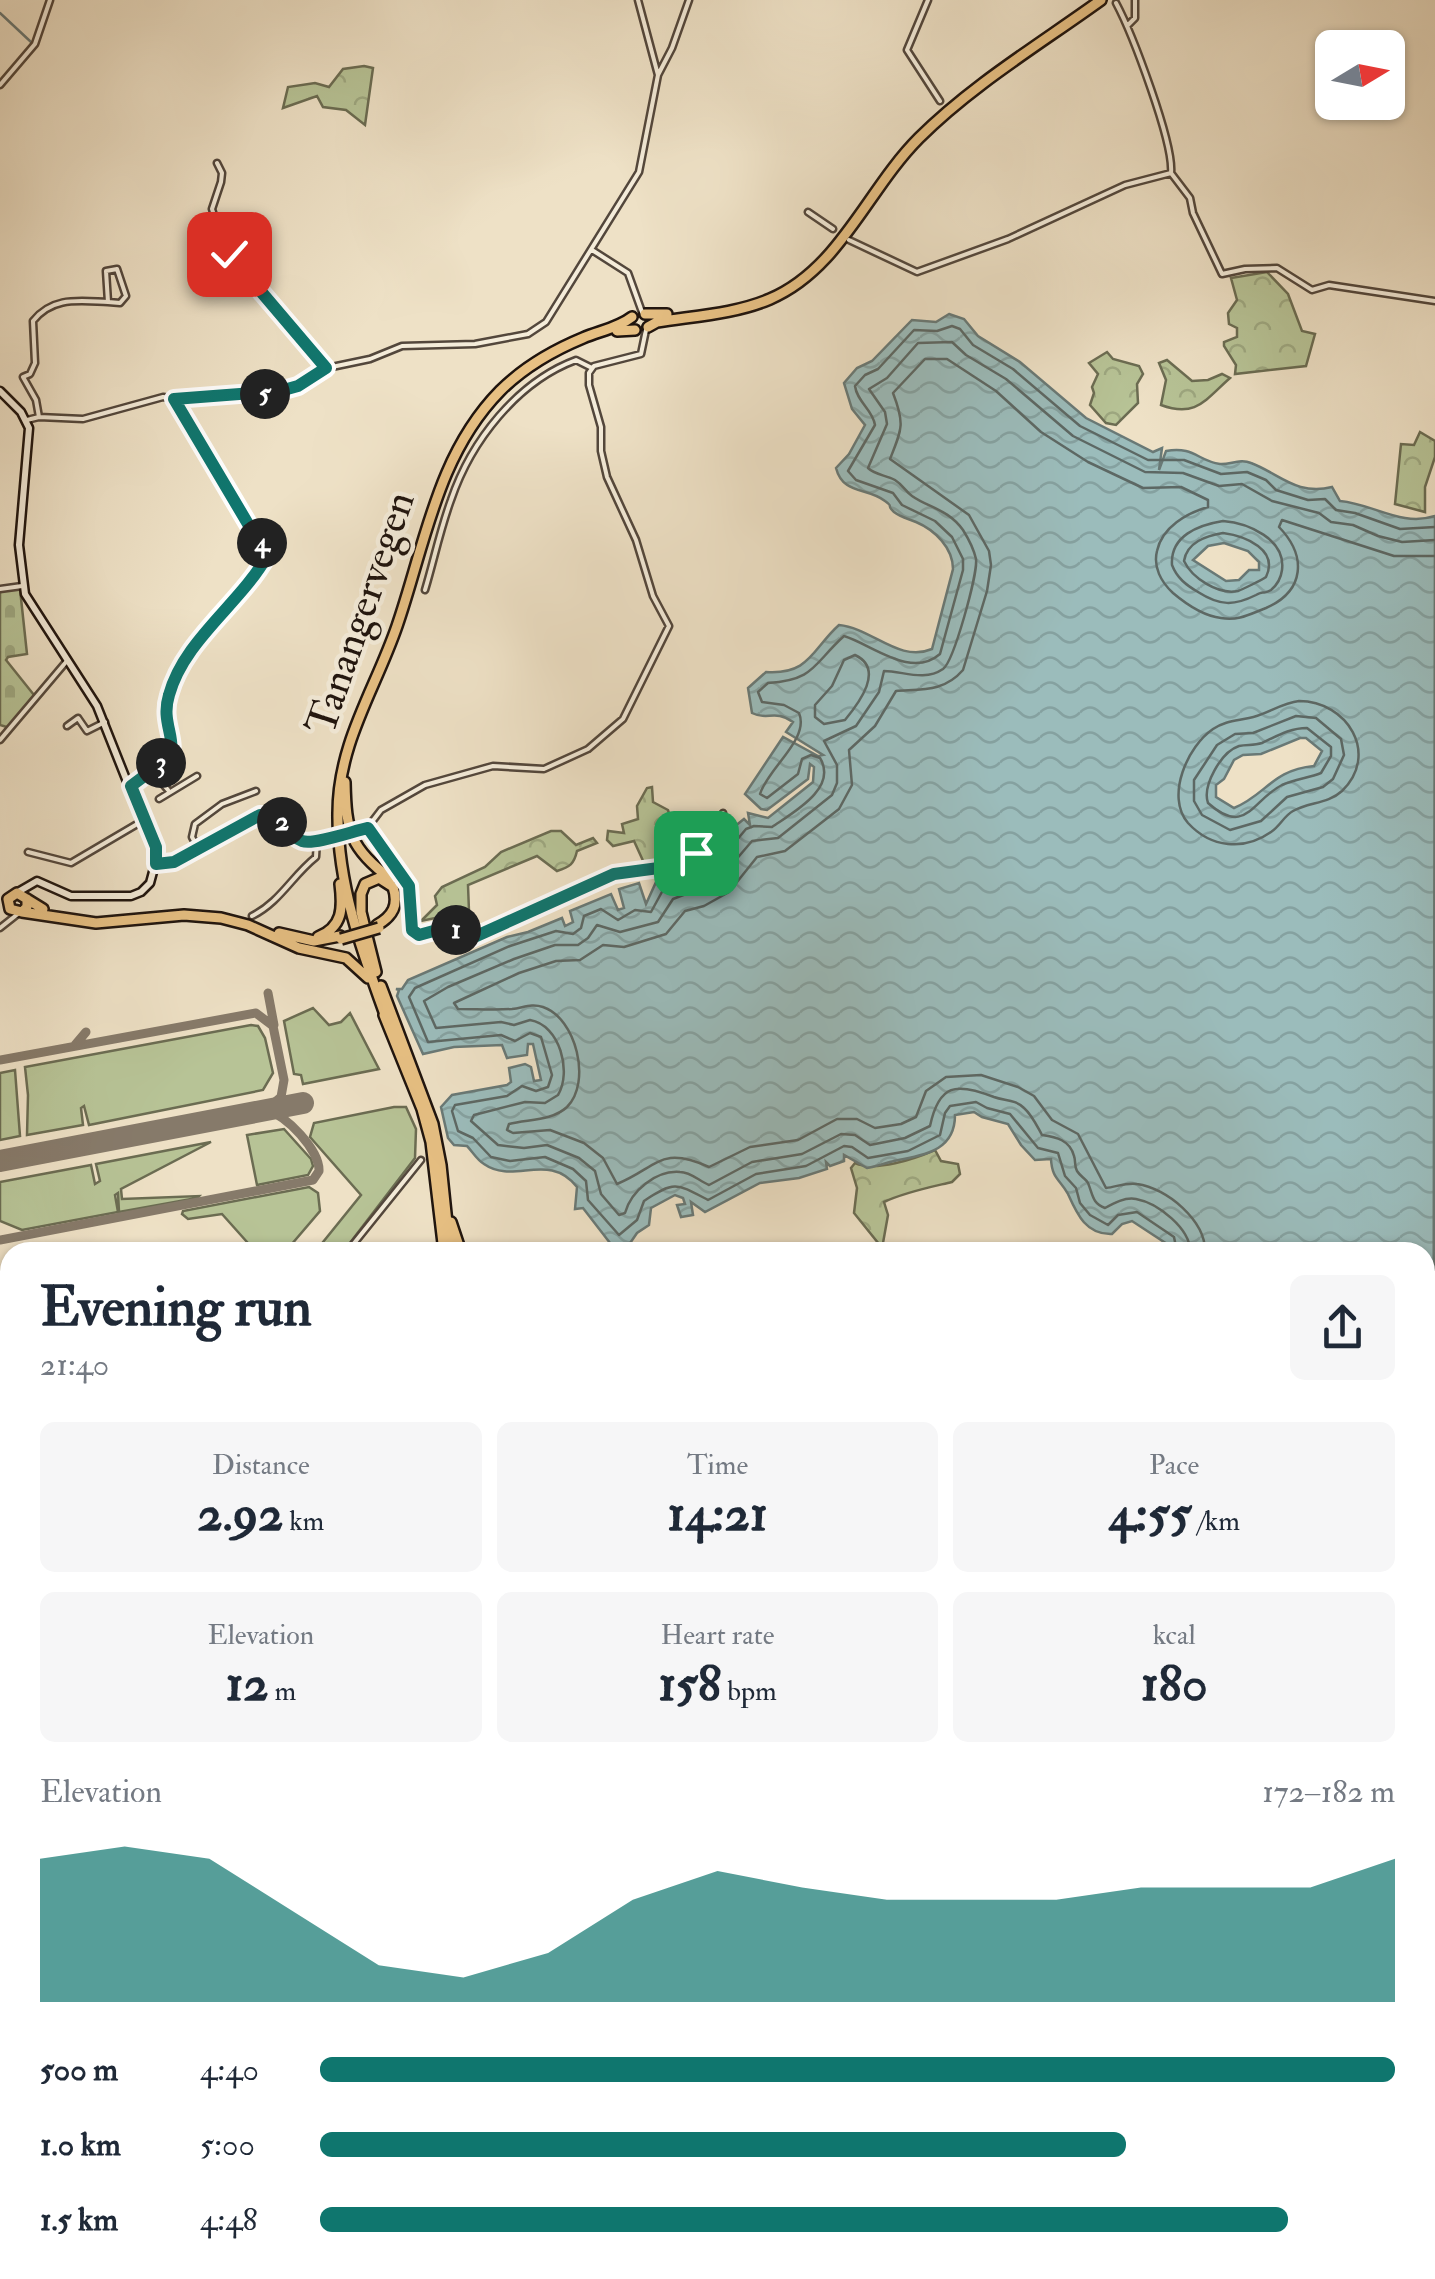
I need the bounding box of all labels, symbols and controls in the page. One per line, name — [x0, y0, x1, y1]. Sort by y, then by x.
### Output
north arrow — [1315, 30, 1405, 120]
map controls — [1315, 30, 1405, 120]
pin — [187, 212, 272, 297]
icon: check — [202, 227, 257, 282]
pin: 5 — [240, 369, 290, 419]
text: 5 — [259, 376, 271, 411]
street label: Tanangervegen — [295, 485, 427, 741]
pin: 4 — [237, 518, 287, 568]
text: 4 — [254, 525, 270, 560]
pin: 3 — [136, 738, 186, 788]
text: 3 — [156, 745, 166, 780]
pin: 2 — [257, 797, 307, 847]
text: 2 — [275, 804, 289, 839]
pin — [654, 811, 739, 896]
icon: arrive — [669, 826, 724, 881]
pin: 1 — [431, 905, 481, 955]
text: 1 — [451, 912, 461, 947]
text: Evening run — [40, 1273, 312, 1342]
button: share — [1290, 1275, 1395, 1380]
text: 21:40 — [40, 1345, 109, 1385]
text: Distance — [212, 1448, 310, 1483]
text: Time — [687, 1448, 748, 1483]
text: Pace — [1149, 1448, 1199, 1483]
text: 2.92 — [197, 1483, 283, 1546]
text: 14:21 — [667, 1483, 768, 1546]
text: 4:55 — [1108, 1483, 1192, 1546]
text: km — [283, 1504, 324, 1539]
text: /km — [1192, 1504, 1240, 1539]
text: Elevation — [207, 1618, 314, 1653]
text: Heart rate — [661, 1618, 774, 1653]
text: kcal — [1153, 1618, 1196, 1653]
text: 12 — [225, 1653, 269, 1716]
text: 158 — [658, 1653, 721, 1716]
text: 180 — [1141, 1653, 1208, 1716]
text: m — [269, 1674, 296, 1709]
text: bpm — [721, 1674, 777, 1709]
text: Elevation — [40, 1772, 162, 1812]
text: 172–182 m — [1262, 1772, 1395, 1812]
text: 500 m — [40, 2050, 118, 2090]
text: 4:40 — [200, 2050, 259, 2090]
text: 1.0 km — [40, 2125, 121, 2165]
text: 5:00 — [200, 2125, 255, 2165]
text: 1.5 km — [40, 2200, 118, 2240]
text: 4:48 — [200, 2200, 257, 2240]

